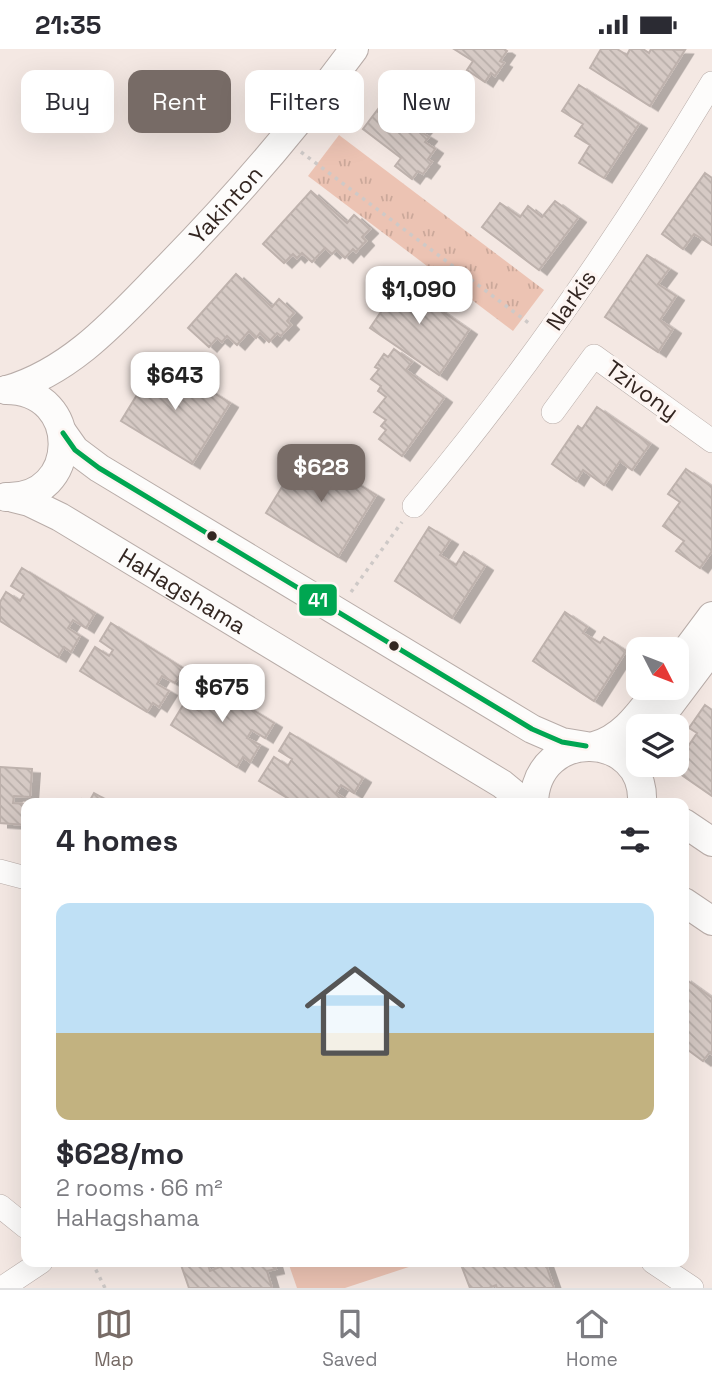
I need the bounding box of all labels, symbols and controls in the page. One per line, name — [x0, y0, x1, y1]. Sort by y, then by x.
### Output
text: 21:35 — [35, 8, 101, 42]
chip: Buy — [21, 70, 114, 133]
chip: Rent — [128, 70, 231, 133]
chip: Filters — [245, 70, 364, 133]
chip: New — [378, 70, 475, 133]
street label: Yakinton — [183, 159, 269, 251]
street label: Narkis — [539, 264, 603, 336]
pin: $1,090 — [362, 267, 476, 326]
text: $1,090 — [382, 274, 456, 304]
pin: $643 — [134, 353, 216, 412]
street label: Tzivony — [599, 353, 685, 427]
text: $643 — [147, 360, 203, 390]
pin: $628 — [280, 445, 362, 504]
text: $628 — [293, 452, 349, 482]
unlabelled marker — [205, 529, 219, 543]
street label: HaHagshama — [113, 541, 252, 641]
line badge: 41 — [298, 583, 338, 617]
text: 41 — [308, 588, 328, 613]
north arrow — [626, 637, 690, 700]
map controls — [626, 637, 689, 777]
unlabelled marker — [387, 639, 401, 653]
pin: $675 — [181, 665, 263, 724]
text: $675 — [195, 672, 249, 702]
button: layers — [626, 714, 689, 777]
text: 4 homes — [56, 821, 178, 860]
icon: filters — [616, 821, 654, 859]
icon: home — [292, 948, 418, 1074]
text: $628/mo — [56, 1134, 184, 1173]
text: 2 rooms · 66 m² — [56, 1173, 223, 1203]
text: HaHagshama — [56, 1203, 200, 1233]
tab: Map — [94, 1305, 134, 1372]
tab: Saved — [322, 1305, 378, 1372]
tab: Home — [566, 1305, 618, 1372]

